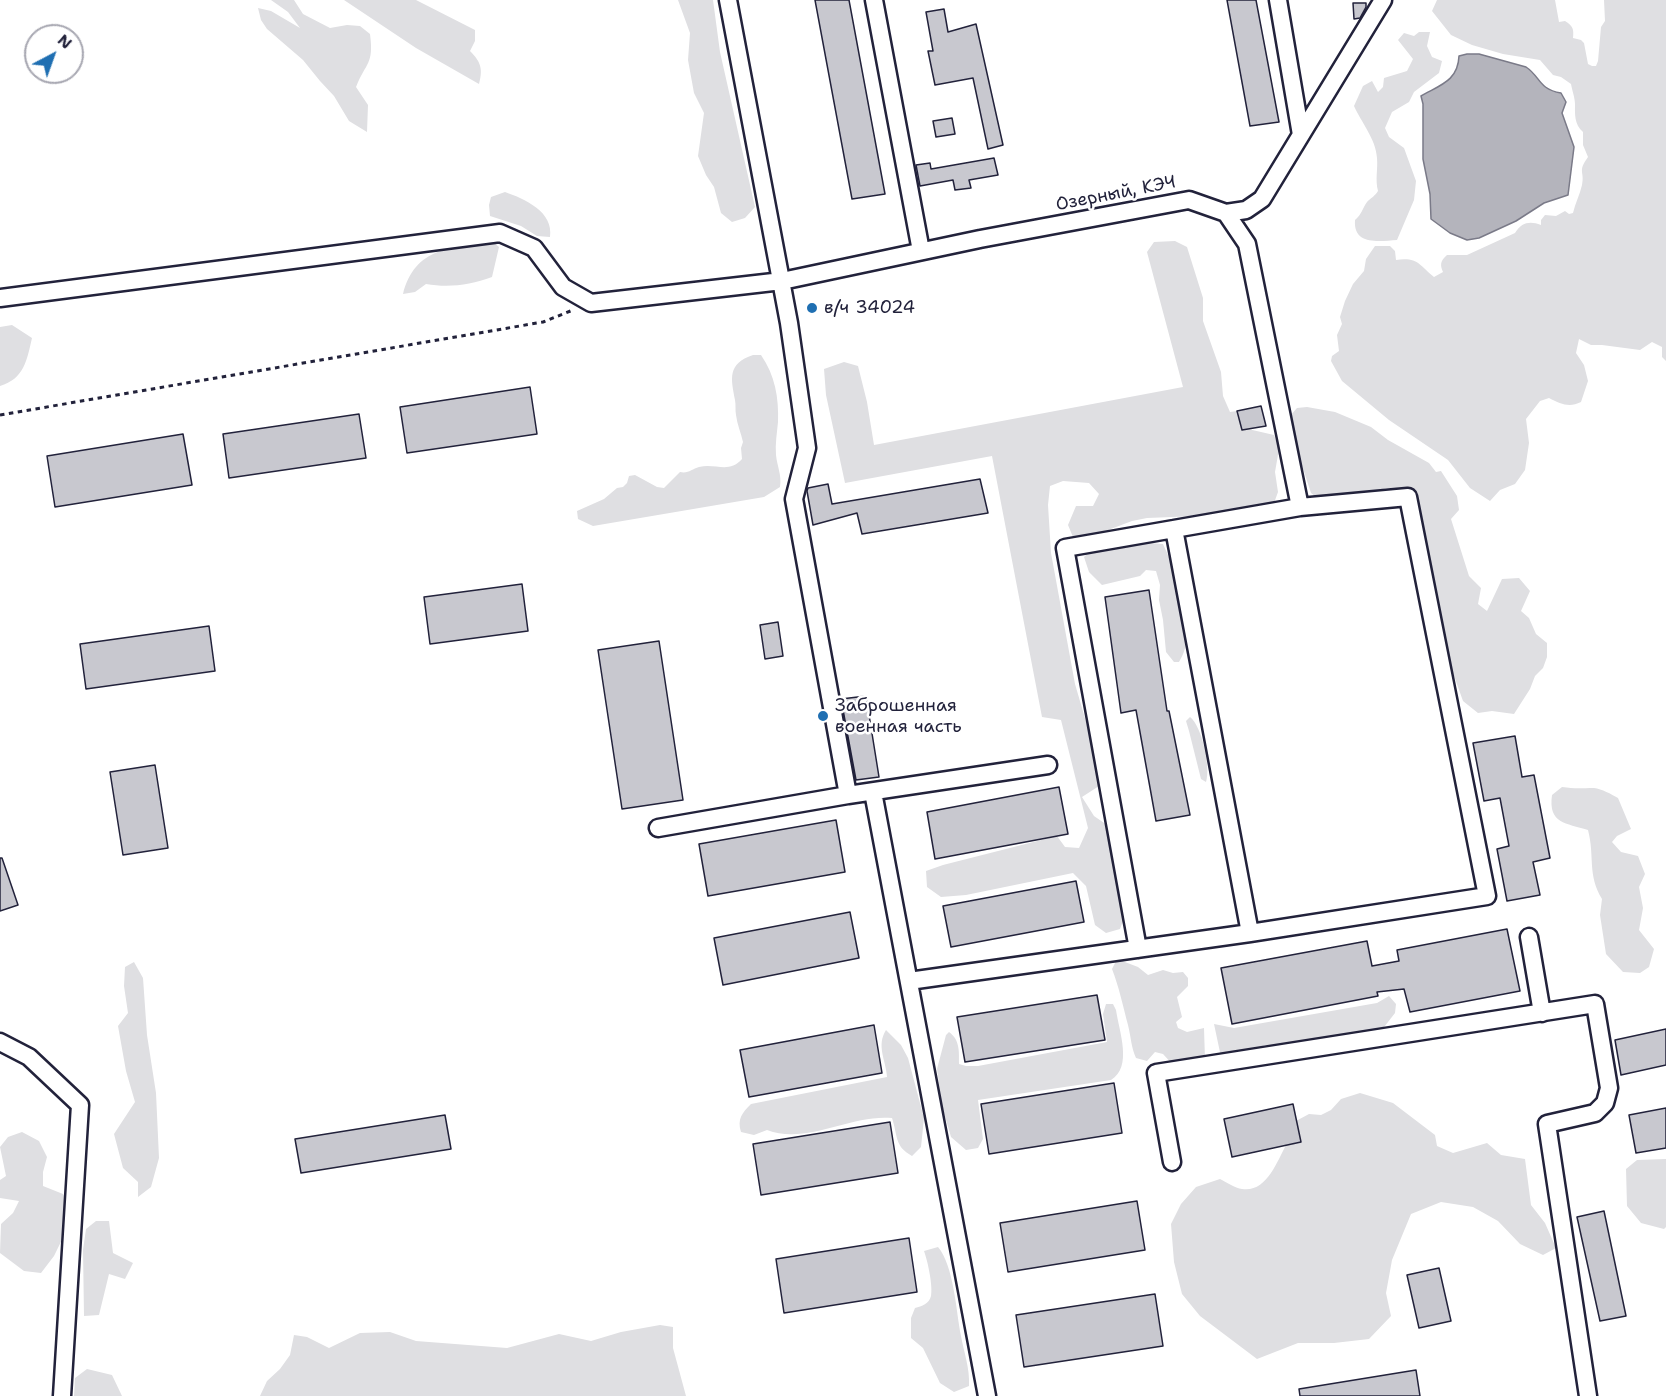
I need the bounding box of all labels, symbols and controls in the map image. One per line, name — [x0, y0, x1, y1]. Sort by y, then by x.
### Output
north arrow — [24, 24, 84, 84]
text: N — [53, 29, 77, 54]
street label: Озерный, КЭЧ — [1054, 172, 1178, 216]
place label: в/ч 34024 — [824, 297, 915, 319]
marker: в/ч 34024 — [805, 301, 819, 315]
place label: Заброшенная военная часть — [835, 695, 962, 738]
marker: Заброшенная военная часть — [816, 709, 830, 723]

